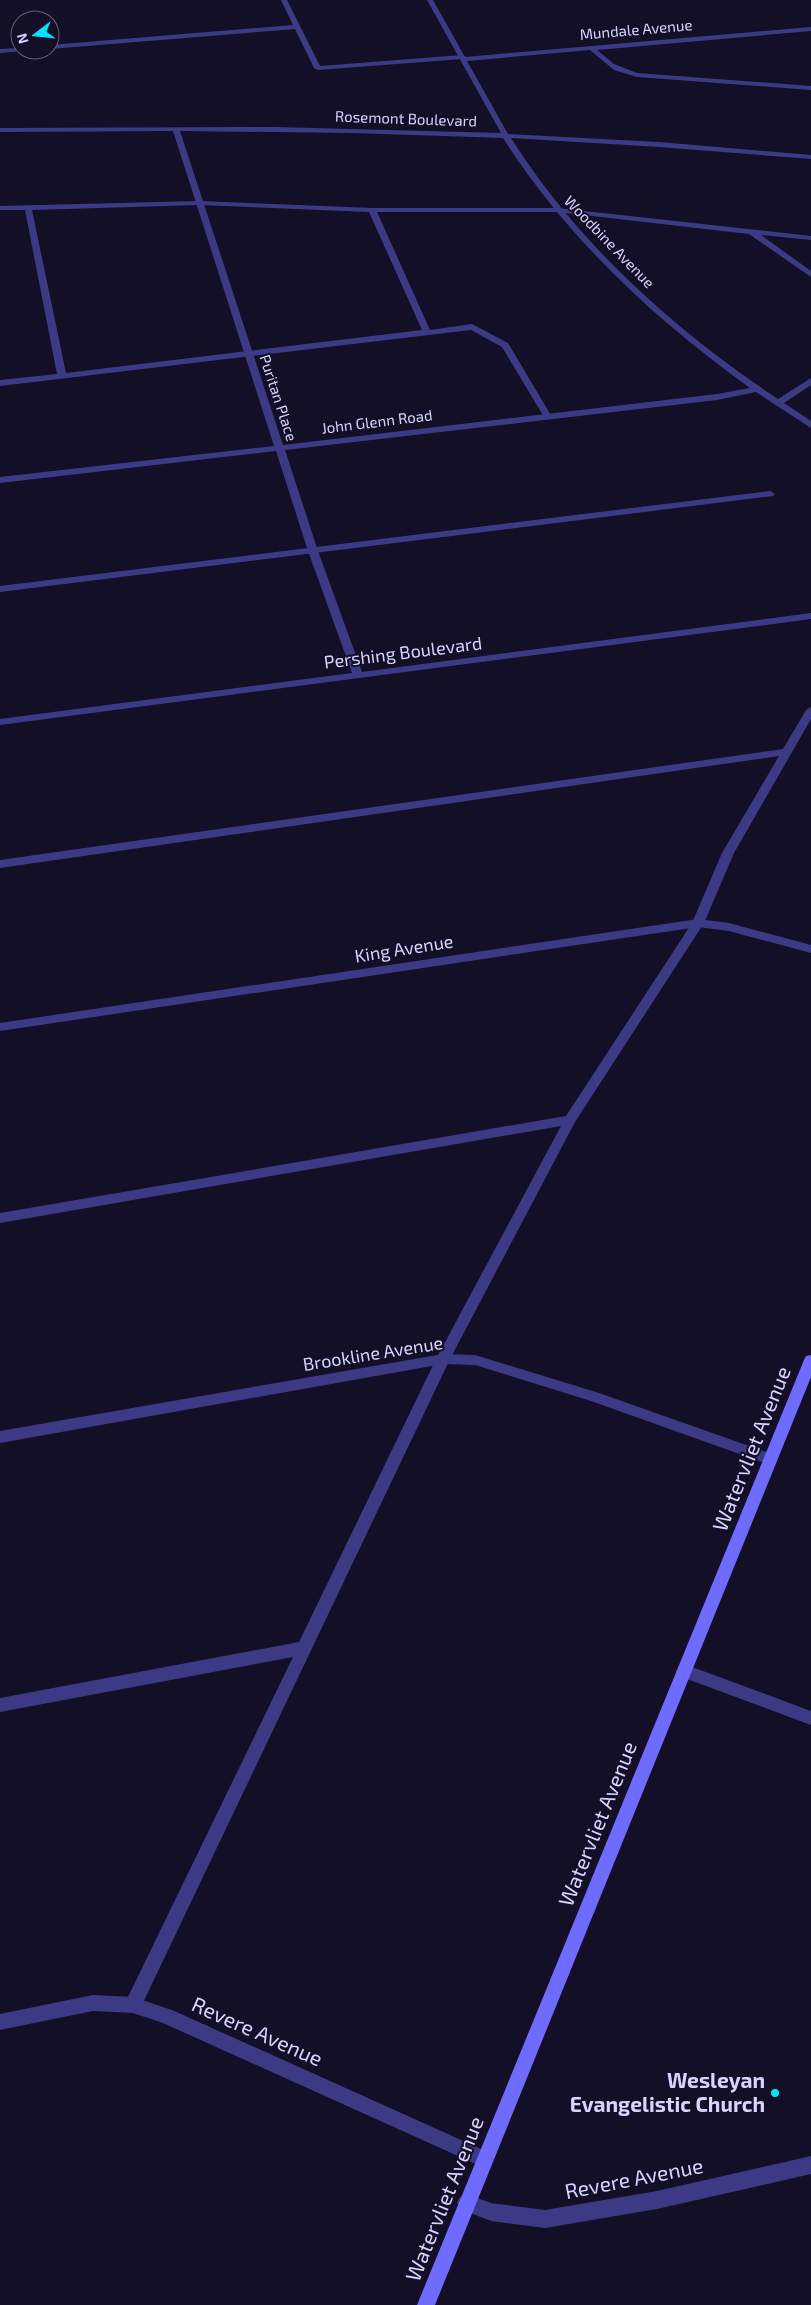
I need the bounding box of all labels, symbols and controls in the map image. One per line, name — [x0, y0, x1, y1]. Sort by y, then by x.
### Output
north arrow — [10, 10, 60, 60]
street label: Mundale Avenue — [579, 15, 693, 43]
text: N — [12, 32, 32, 46]
street label: Rosemont Boulevard — [335, 107, 477, 129]
street label: Woodbine Avenue — [561, 191, 659, 291]
street label: Puritan Place — [256, 352, 301, 443]
street label: John Glenn Road — [320, 405, 433, 437]
street label: Pershing Boulevard — [322, 631, 483, 673]
street label: King Avenue — [353, 929, 455, 967]
street label: Brookline Avenue — [301, 1331, 444, 1375]
street label: Watervliet Avenue — [706, 1362, 795, 1534]
street label: Watervliet Avenue — [552, 1737, 641, 1909]
street label: Revere Avenue — [188, 1991, 327, 2071]
place label: Wesleyan Evangelistic Church — [570, 2067, 765, 2116]
marker: Wesleyan Evangelistic Church — [769, 2087, 781, 2099]
street label: Watervliet Avenue — [399, 2112, 488, 2284]
street label: Revere Avenue — [562, 2152, 705, 2203]

